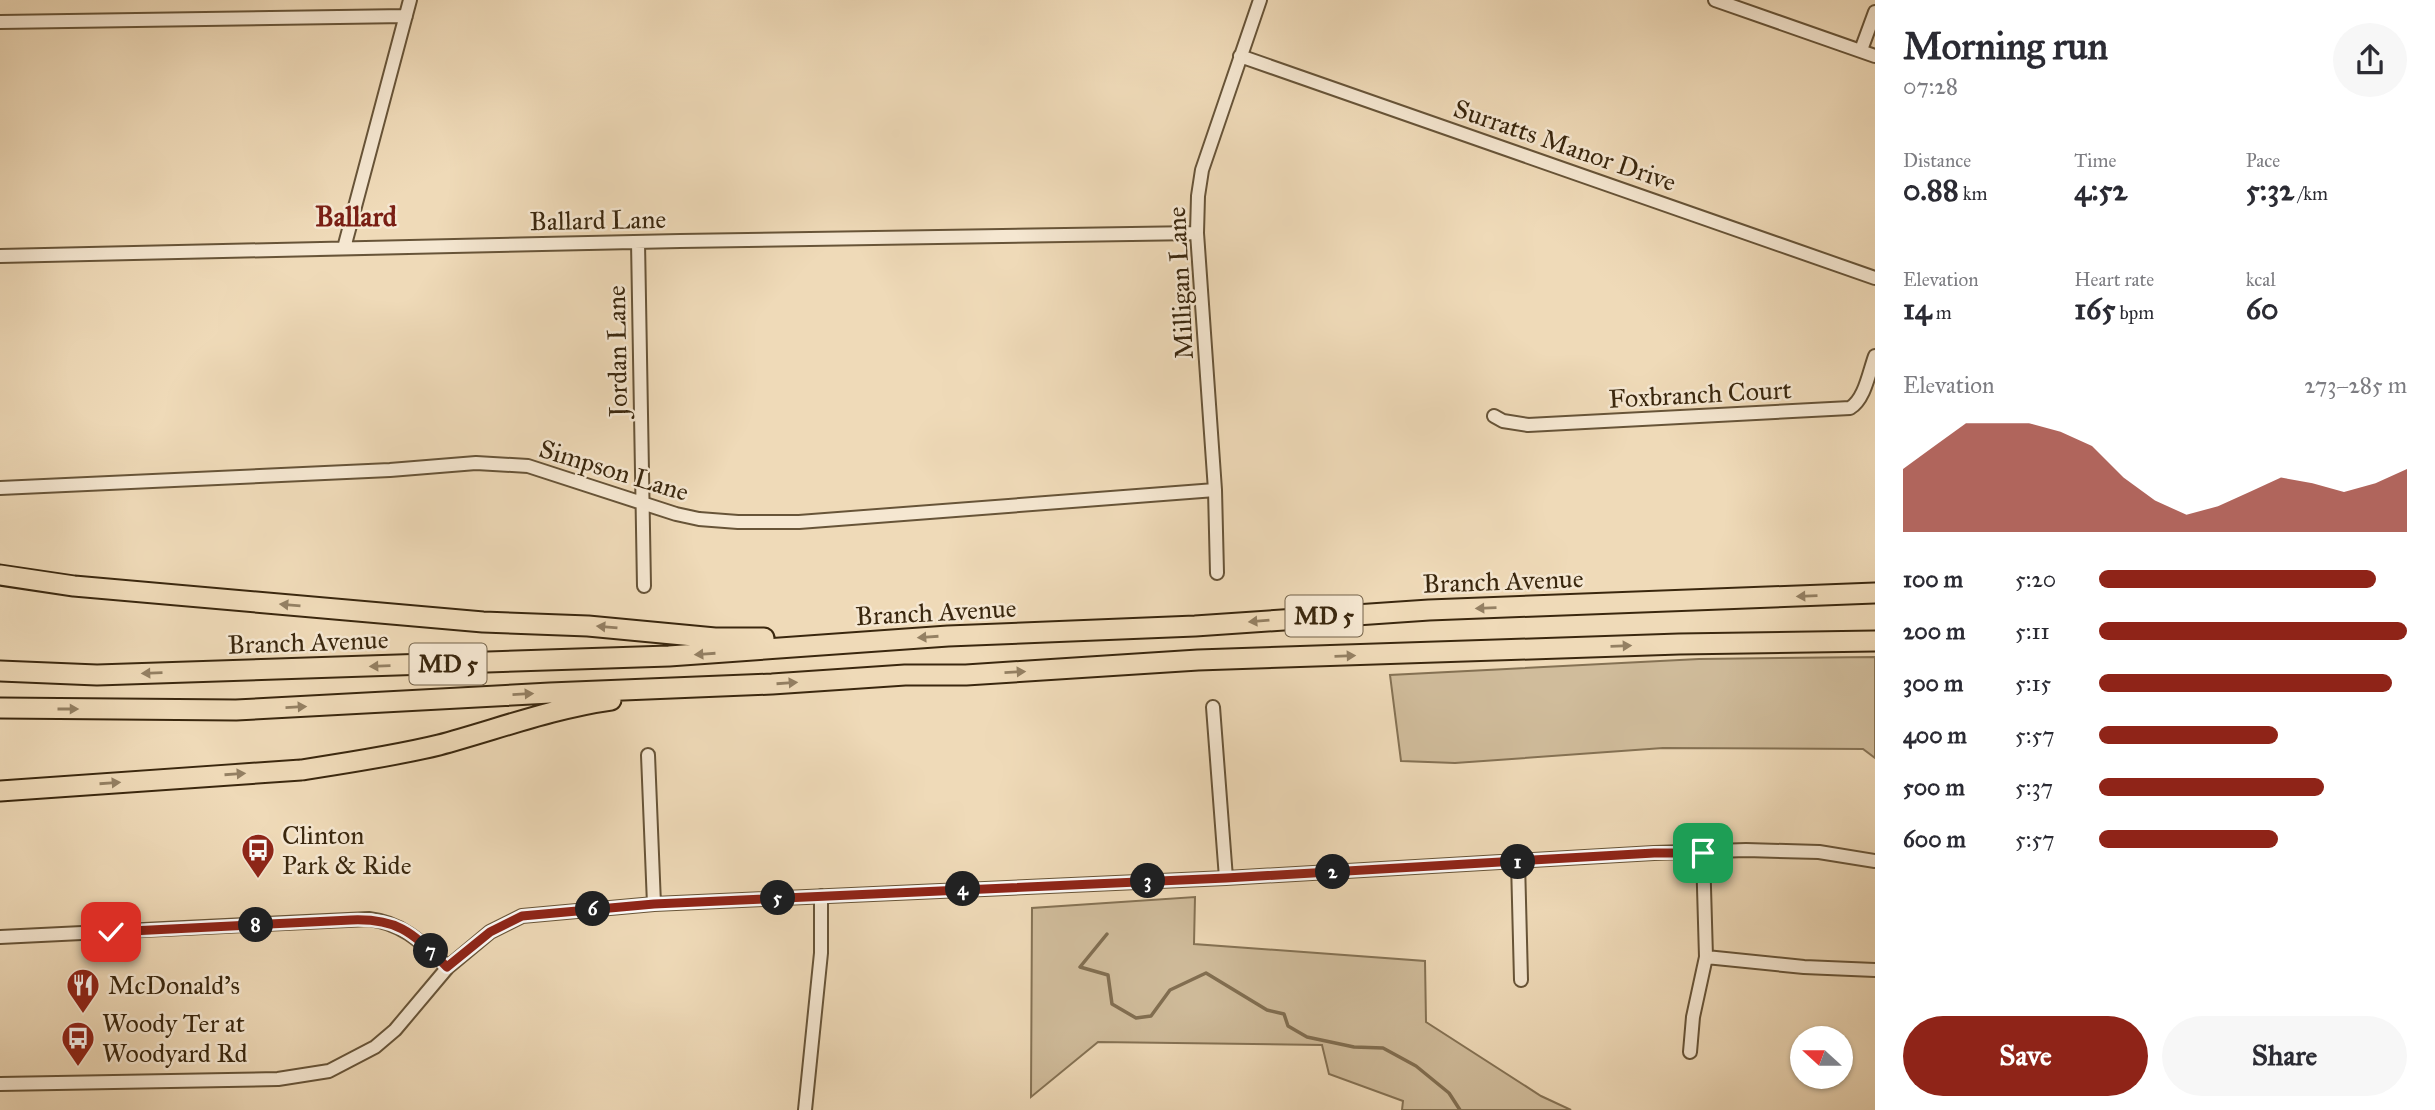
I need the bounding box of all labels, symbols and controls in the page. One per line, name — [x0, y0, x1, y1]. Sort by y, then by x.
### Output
text: Morning run — [1903, 23, 2108, 69]
button: share — [2333, 23, 2407, 97]
text: 07:28 — [1903, 72, 1958, 100]
street label: Surratts Manor Drive — [1449, 92, 1681, 198]
text: Distance — [1903, 149, 1971, 172]
text: Time — [2074, 149, 2116, 172]
text: Pace — [2246, 149, 2280, 172]
text: 0.88 — [1903, 172, 1959, 208]
text: 4:52 — [2074, 172, 2127, 208]
text: 5:32 — [2246, 172, 2294, 208]
text: km — [1959, 182, 1988, 205]
text: /km — [2294, 182, 2328, 205]
district label: Ballard — [315, 199, 398, 234]
street label: Ballard Lane — [529, 203, 667, 237]
street label: Milligan Lane — [1160, 206, 1200, 360]
text: Elevation — [1903, 268, 1978, 291]
text: Heart rate — [2074, 268, 2154, 291]
text: kcal — [2246, 268, 2276, 291]
street label: Jordan Lane — [600, 285, 634, 420]
text: 14 — [1903, 291, 1932, 327]
text: 165 — [2074, 291, 2115, 327]
text: 60 — [2246, 291, 2279, 327]
text: m — [1932, 301, 1952, 324]
text: bpm — [2115, 301, 2154, 324]
text: Elevation — [1903, 371, 1994, 399]
text: 273–285 m — [2304, 371, 2407, 399]
street label: Foxbranch Court — [1608, 373, 1792, 415]
street label: Simpson Lane — [535, 432, 693, 508]
street label: Branch Avenue — [1422, 562, 1584, 600]
text: 100 m — [1903, 565, 1963, 593]
text: 5:20 — [2015, 565, 2056, 593]
one-way arrow — [1796, 590, 1818, 601]
street label: Branch Avenue — [855, 592, 1017, 632]
road number: MD 5 — [1286, 596, 1362, 636]
one-way arrow — [279, 599, 301, 610]
one-way arrow — [1475, 602, 1497, 614]
one-way arrow — [1248, 616, 1270, 627]
text: 200 m — [1903, 617, 1965, 645]
text: 5:11 — [2015, 617, 2050, 645]
one-way arrow — [596, 622, 618, 633]
street label: Branch Avenue — [227, 623, 389, 661]
one-way arrow — [917, 632, 939, 643]
one-way arrow — [1611, 640, 1633, 651]
road number: MD 5 — [410, 644, 486, 684]
one-way arrow — [694, 648, 716, 659]
one-way arrow — [1334, 650, 1356, 661]
one-way arrow — [368, 661, 390, 672]
one-way arrow — [1004, 667, 1026, 678]
one-way arrow — [141, 668, 163, 679]
text: 300 m — [1903, 669, 1963, 697]
text: 5:15 — [2015, 669, 2051, 697]
one-way arrow — [777, 677, 799, 688]
one-way arrow — [512, 689, 534, 700]
one-way arrow — [285, 701, 307, 712]
one-way arrow — [57, 703, 79, 715]
text: 400 m — [1903, 721, 1967, 749]
text: 5:57 — [2015, 721, 2054, 749]
one-way arrow — [224, 768, 246, 779]
text: 500 m — [1903, 773, 1965, 801]
text: 5:37 — [2015, 773, 2053, 801]
one-way arrow — [99, 777, 121, 788]
place label: Clinton Park & Ride — [282, 819, 412, 881]
pin — [1673, 823, 1733, 883]
text: 600 m — [1903, 825, 1966, 853]
text: 5:57 — [2015, 825, 2054, 853]
bus stop icon: Clinton Park & Ride — [239, 831, 277, 880]
icon: arrive — [1684, 834, 1722, 872]
pin: 1 — [1500, 844, 1536, 880]
text: 1 — [1514, 850, 1521, 873]
pin: 2 — [1316, 854, 1350, 890]
text: 2 — [1328, 860, 1337, 883]
pin: 3 — [1130, 864, 1166, 898]
text: 3 — [1144, 869, 1151, 892]
pin: 4 — [946, 872, 981, 906]
text: 4 — [957, 877, 968, 900]
pin: 5 — [760, 880, 796, 916]
text: 5 — [773, 886, 782, 909]
pin: 6 — [576, 892, 610, 926]
text: 6 — [588, 897, 597, 920]
pin — [81, 902, 141, 962]
pin: 8 — [238, 908, 274, 942]
icon: check — [92, 913, 130, 951]
text: 8 — [250, 913, 261, 936]
pin: 7 — [414, 934, 448, 968]
text: 7 — [425, 939, 436, 962]
restaurant icon: McDonald's — [64, 966, 102, 1015]
place label: McDonald's — [108, 969, 240, 1001]
place label: Woody Ter at Woodyard Rd — [102, 1007, 248, 1069]
button: Save — [1903, 1016, 2148, 1096]
button: Share — [2162, 1016, 2407, 1096]
bus stop icon: Woody Ter at Woodyard Rd — [59, 1019, 97, 1068]
north arrow — [1790, 1026, 1853, 1088]
map controls — [1790, 1026, 1853, 1089]

